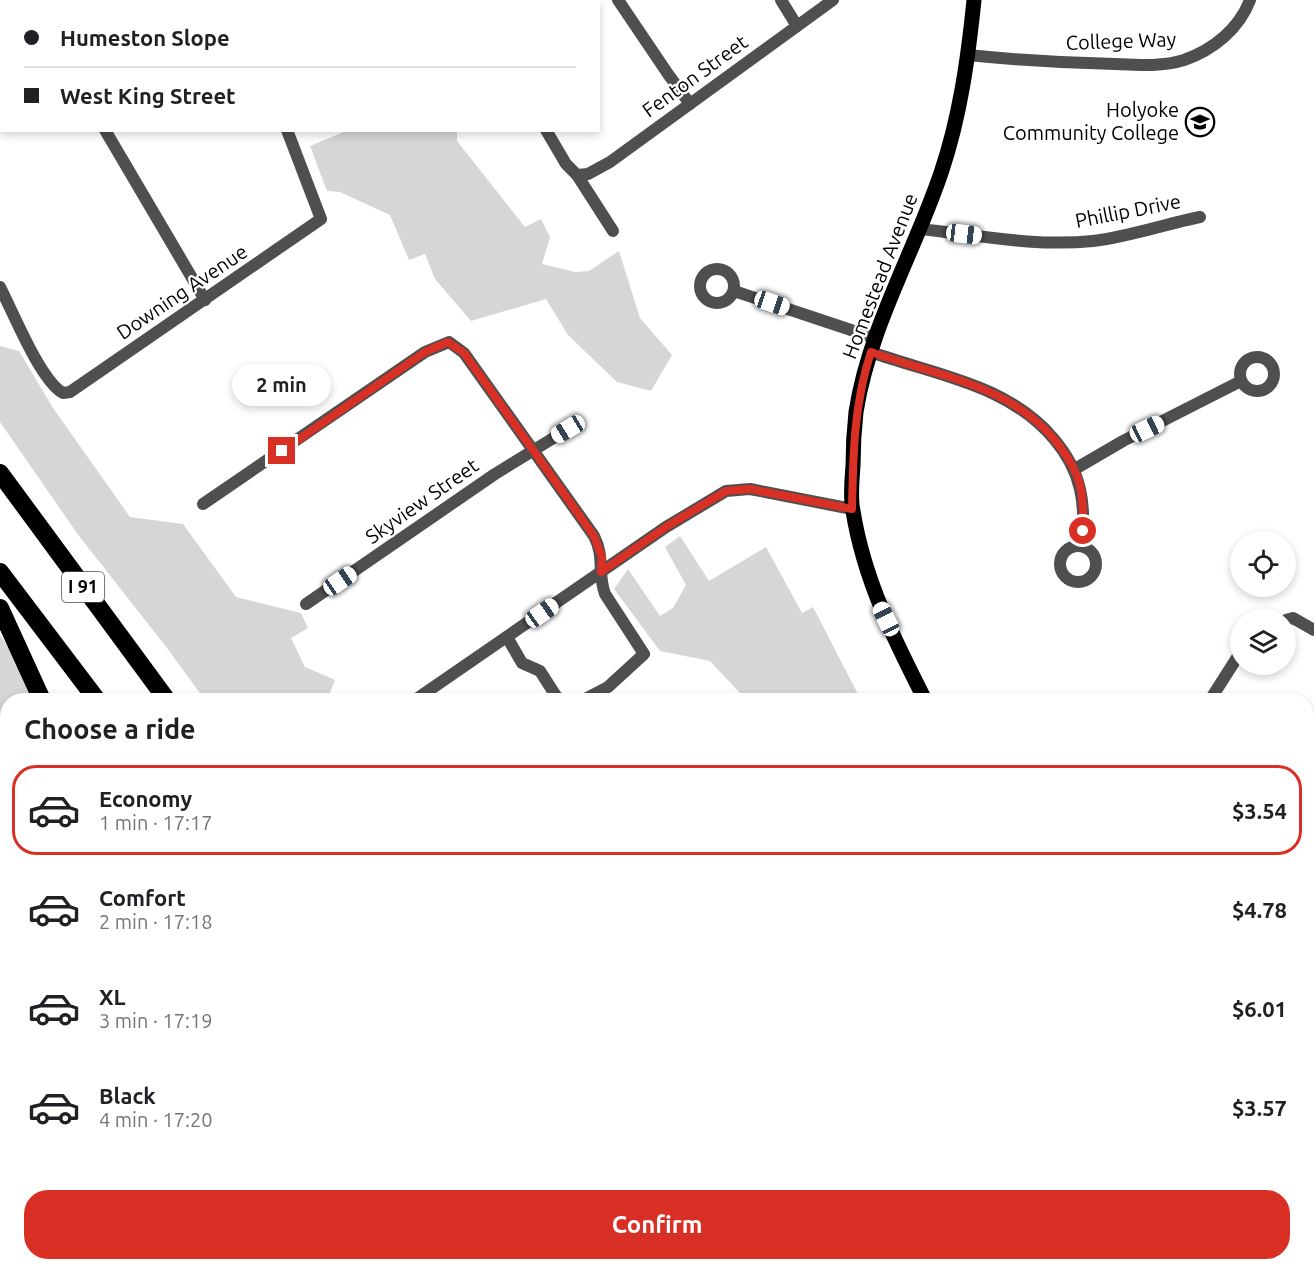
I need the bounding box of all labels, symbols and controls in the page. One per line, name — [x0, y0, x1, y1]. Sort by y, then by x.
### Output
text: Humeston Slope — [60, 25, 230, 50]
street label: College Way — [1065, 27, 1177, 54]
street label: Fenton Street — [638, 30, 752, 121]
text: West King Street — [60, 83, 236, 108]
place label: Holyoke Community College — [1003, 98, 1179, 144]
school or university icon: Holyoke Community College — [1184, 106, 1216, 138]
street label: Phillip Drive — [1073, 189, 1183, 232]
street label: Homestead Avenue — [837, 190, 922, 362]
car — [945, 223, 983, 245]
street label: Downing Avenue — [112, 239, 251, 344]
car — [752, 289, 792, 317]
callout: 2 min — [232, 364, 332, 406]
text: 2 min — [256, 373, 307, 396]
car — [548, 412, 588, 446]
car — [1127, 413, 1167, 445]
route end — [268, 437, 295, 464]
street label: Skyview Street — [361, 453, 483, 548]
route start — [1069, 517, 1096, 544]
map controls — [1230, 531, 1296, 675]
button: locate — [1230, 531, 1296, 597]
car — [320, 563, 360, 599]
road number: I 91 — [62, 572, 104, 602]
car — [522, 595, 562, 631]
car — [870, 599, 902, 639]
button: layers — [1230, 609, 1296, 675]
text: Choose a ride — [24, 714, 196, 744]
icon: car — [27, 783, 81, 837]
text: Economy — [99, 786, 192, 811]
text: $3.54 — [1232, 798, 1287, 823]
text: 1 min · 17:17 — [99, 811, 213, 834]
icon: car — [27, 882, 81, 936]
text: Comfort — [99, 885, 186, 910]
text: $4.78 — [1232, 897, 1287, 922]
text: 2 min · 17:18 — [99, 910, 213, 933]
icon: car — [27, 981, 81, 1035]
text: XL — [99, 984, 126, 1009]
text: $6.01 — [1232, 996, 1287, 1021]
text: 3 min · 17:19 — [99, 1009, 213, 1032]
icon: car — [27, 1080, 81, 1134]
text: Black — [99, 1083, 156, 1108]
text: $3.57 — [1232, 1095, 1287, 1120]
text: 4 min · 17:20 — [99, 1108, 213, 1131]
button: Confirm — [24, 1190, 1290, 1259]

